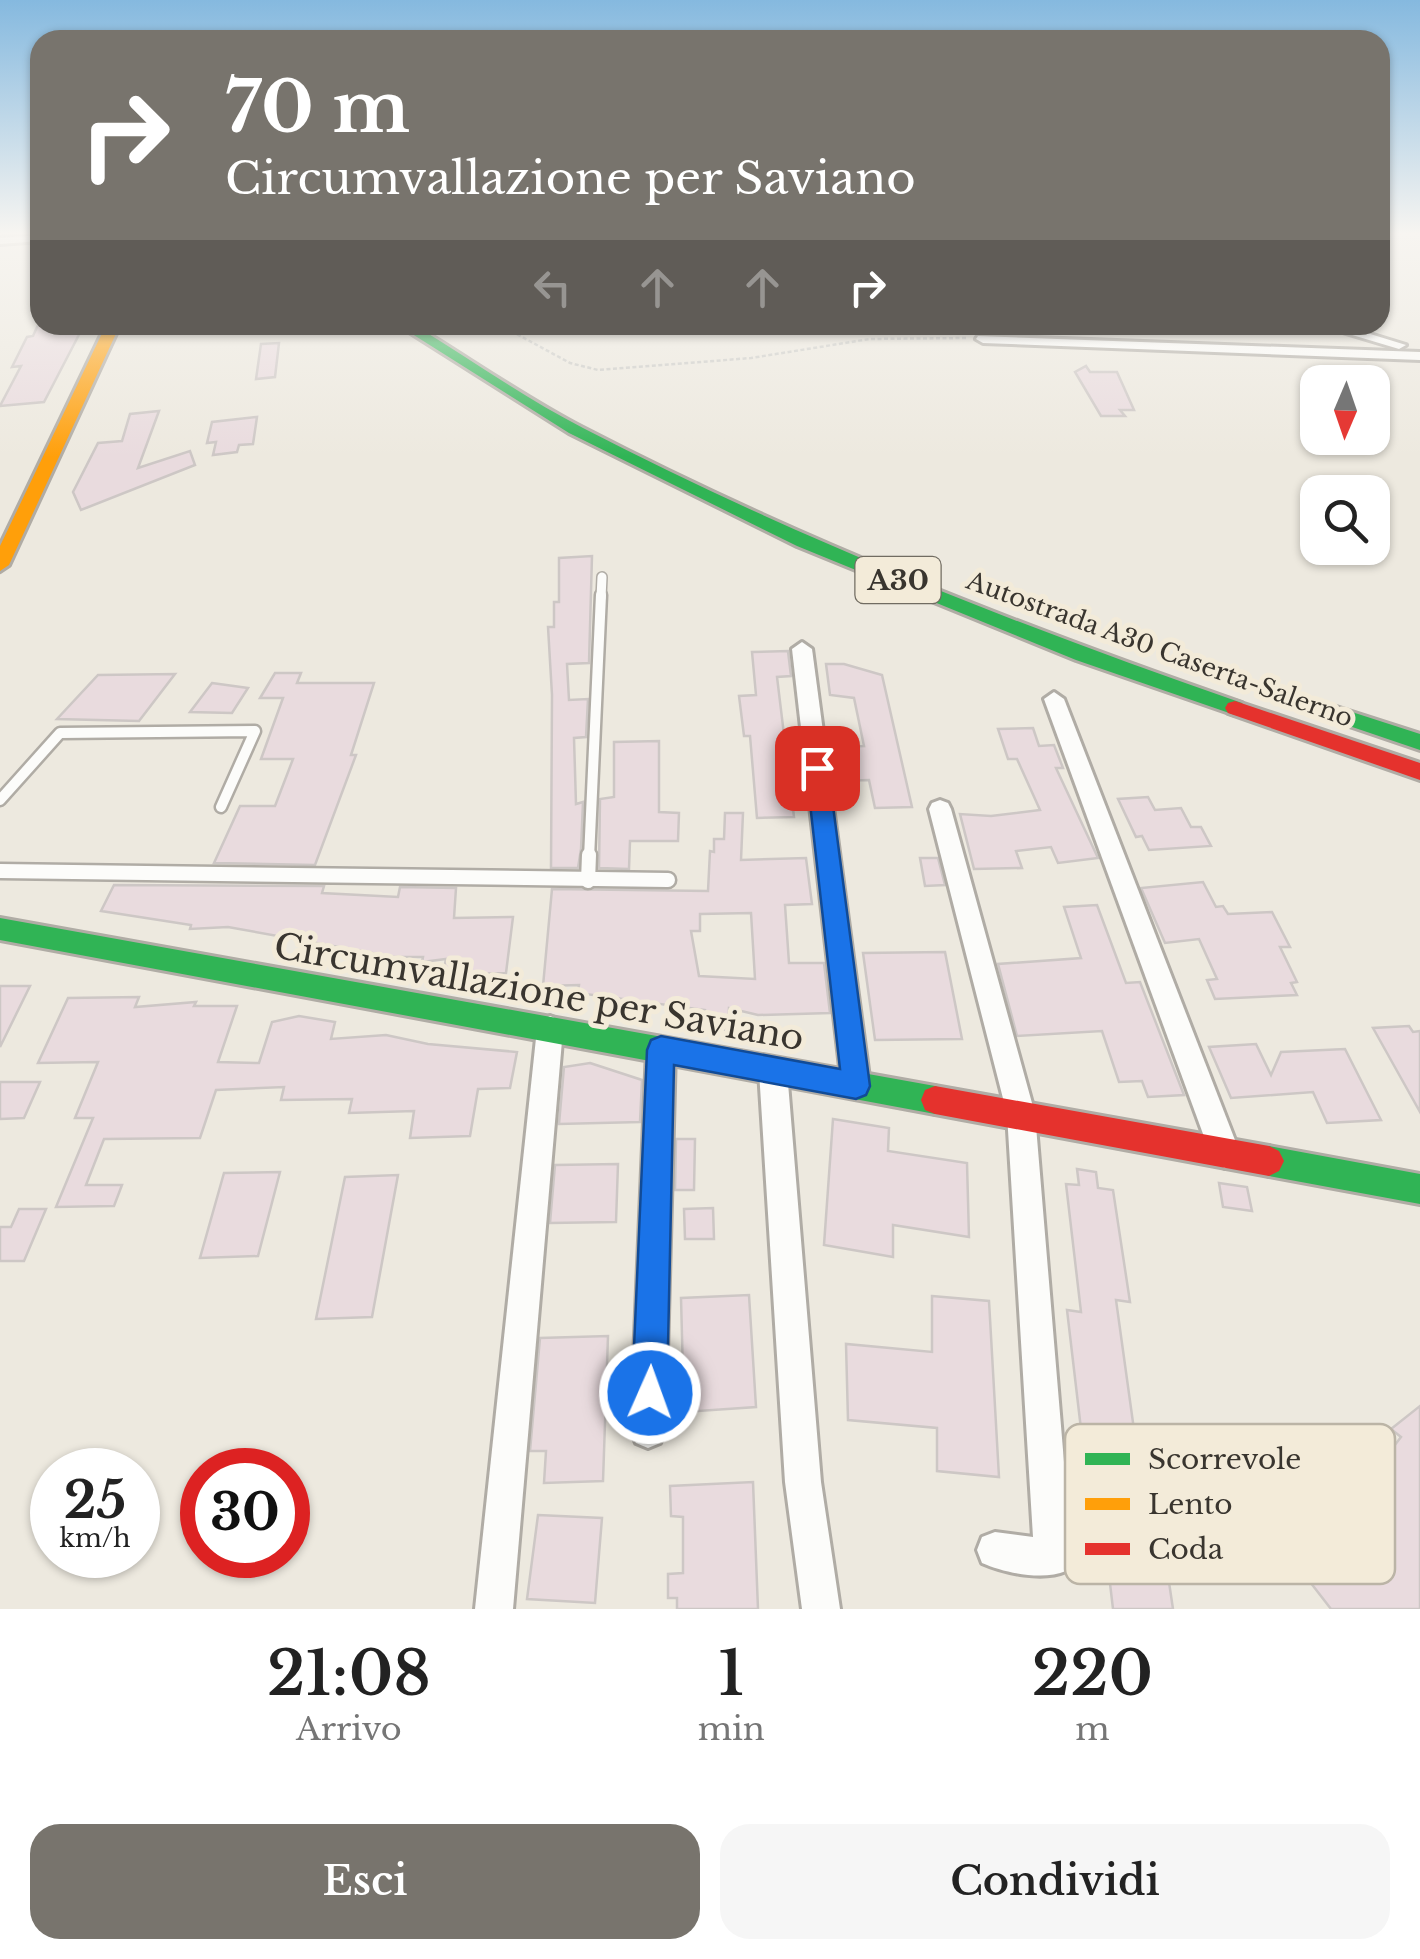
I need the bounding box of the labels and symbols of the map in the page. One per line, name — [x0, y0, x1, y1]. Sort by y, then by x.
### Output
north arrow — [1300, 365, 1390, 455]
road number: A30 — [856, 557, 940, 603]
street label: Autostrada A30 Caserta-Salerno — [962, 565, 1357, 734]
pin — [775, 726, 860, 811]
street label: Circumvallazione per Saviano — [271, 924, 807, 1059]
position arrow — [598, 1341, 702, 1445]
legend — [1065, 1424, 1395, 1584]
text: Scorrevole — [1148, 1442, 1301, 1477]
speed limit sign: 30 — [180, 1448, 310, 1578]
text: Lento — [1148, 1487, 1233, 1522]
text: Coda — [1148, 1532, 1224, 1567]

